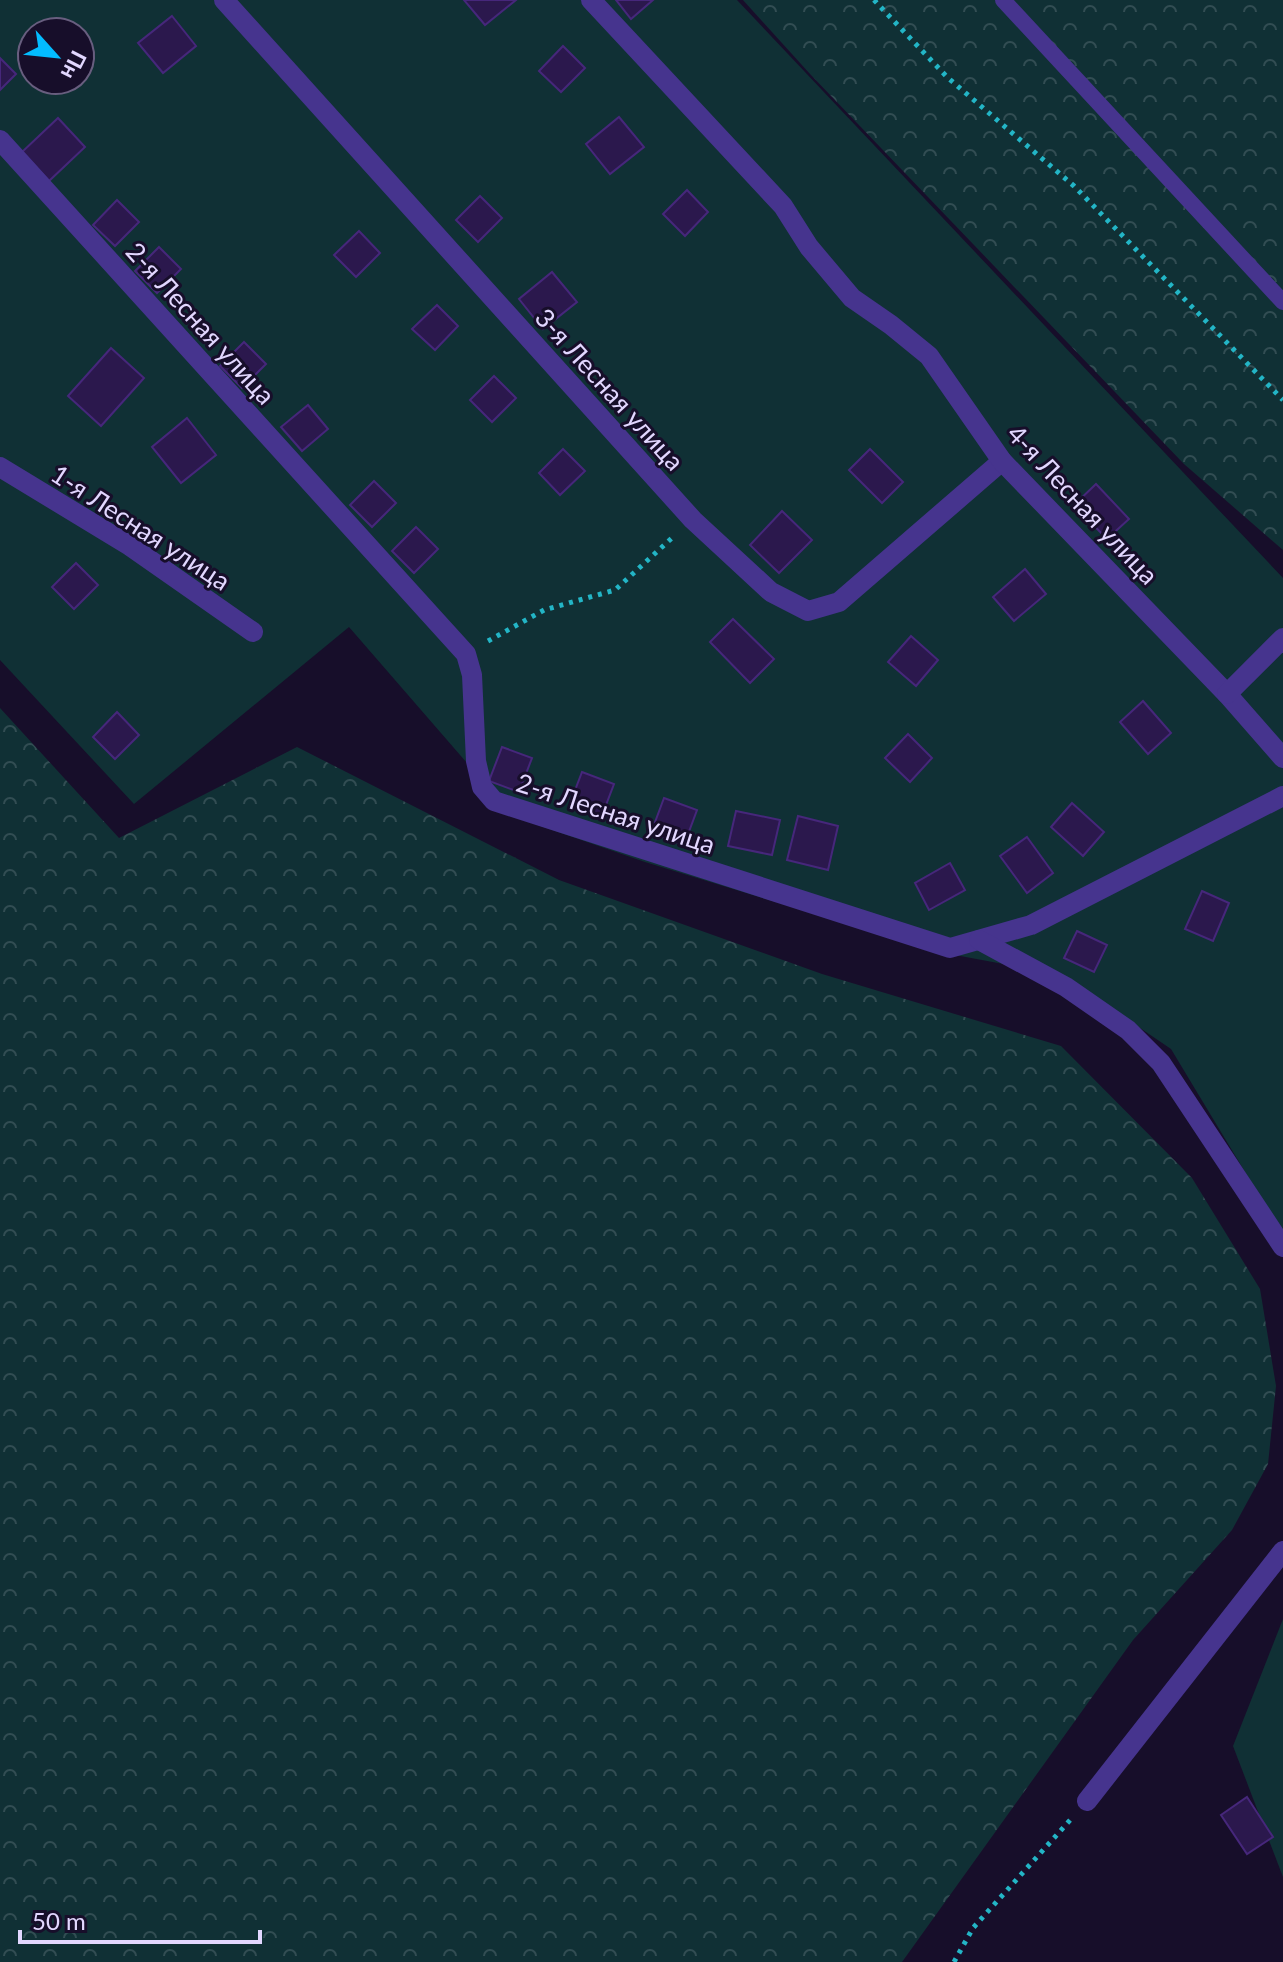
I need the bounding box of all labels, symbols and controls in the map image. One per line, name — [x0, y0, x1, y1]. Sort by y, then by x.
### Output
north arrow — [16, 16, 96, 96]
text: Пн — [56, 46, 93, 84]
street label: 2-я Лесная улица — [120, 235, 282, 411]
street label: 3-я Лесная улица — [529, 301, 691, 477]
street label: 4-я Лесная улица — [1001, 417, 1165, 591]
street label: 1-я Лесная улица — [46, 457, 236, 597]
street label: 2-я Лесная улица — [513, 766, 719, 860]
scale bar — [20, 1894, 260, 1944]
text: 50 m — [32, 1906, 86, 1935]

